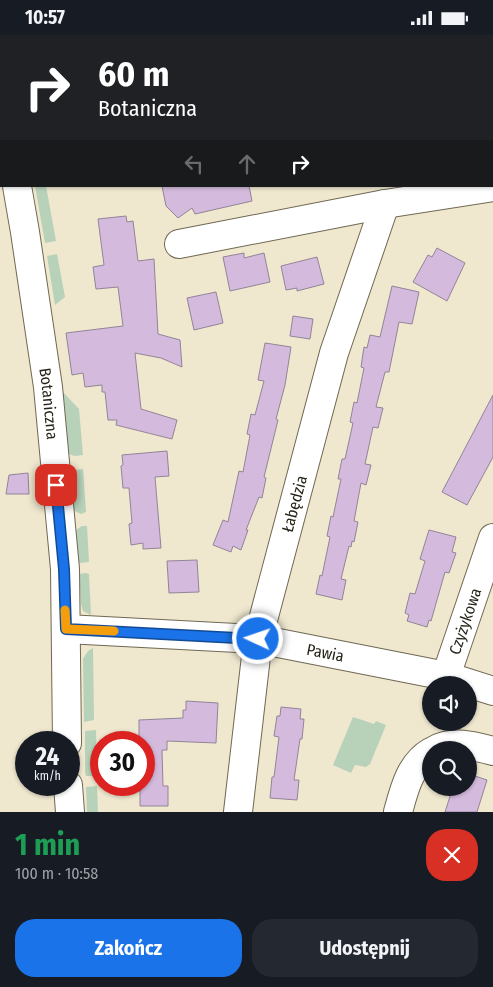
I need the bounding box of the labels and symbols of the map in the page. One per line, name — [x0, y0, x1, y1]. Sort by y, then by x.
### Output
street label: Botaniczna — [36, 366, 62, 440]
pin — [35, 464, 77, 506]
street label: Łabędzia — [277, 473, 311, 534]
street label: Czyżykowa — [445, 585, 485, 657]
position arrow — [231, 612, 283, 664]
street label: Pawia — [305, 639, 346, 665]
speed limit sign: 30 — [90, 731, 155, 796]

